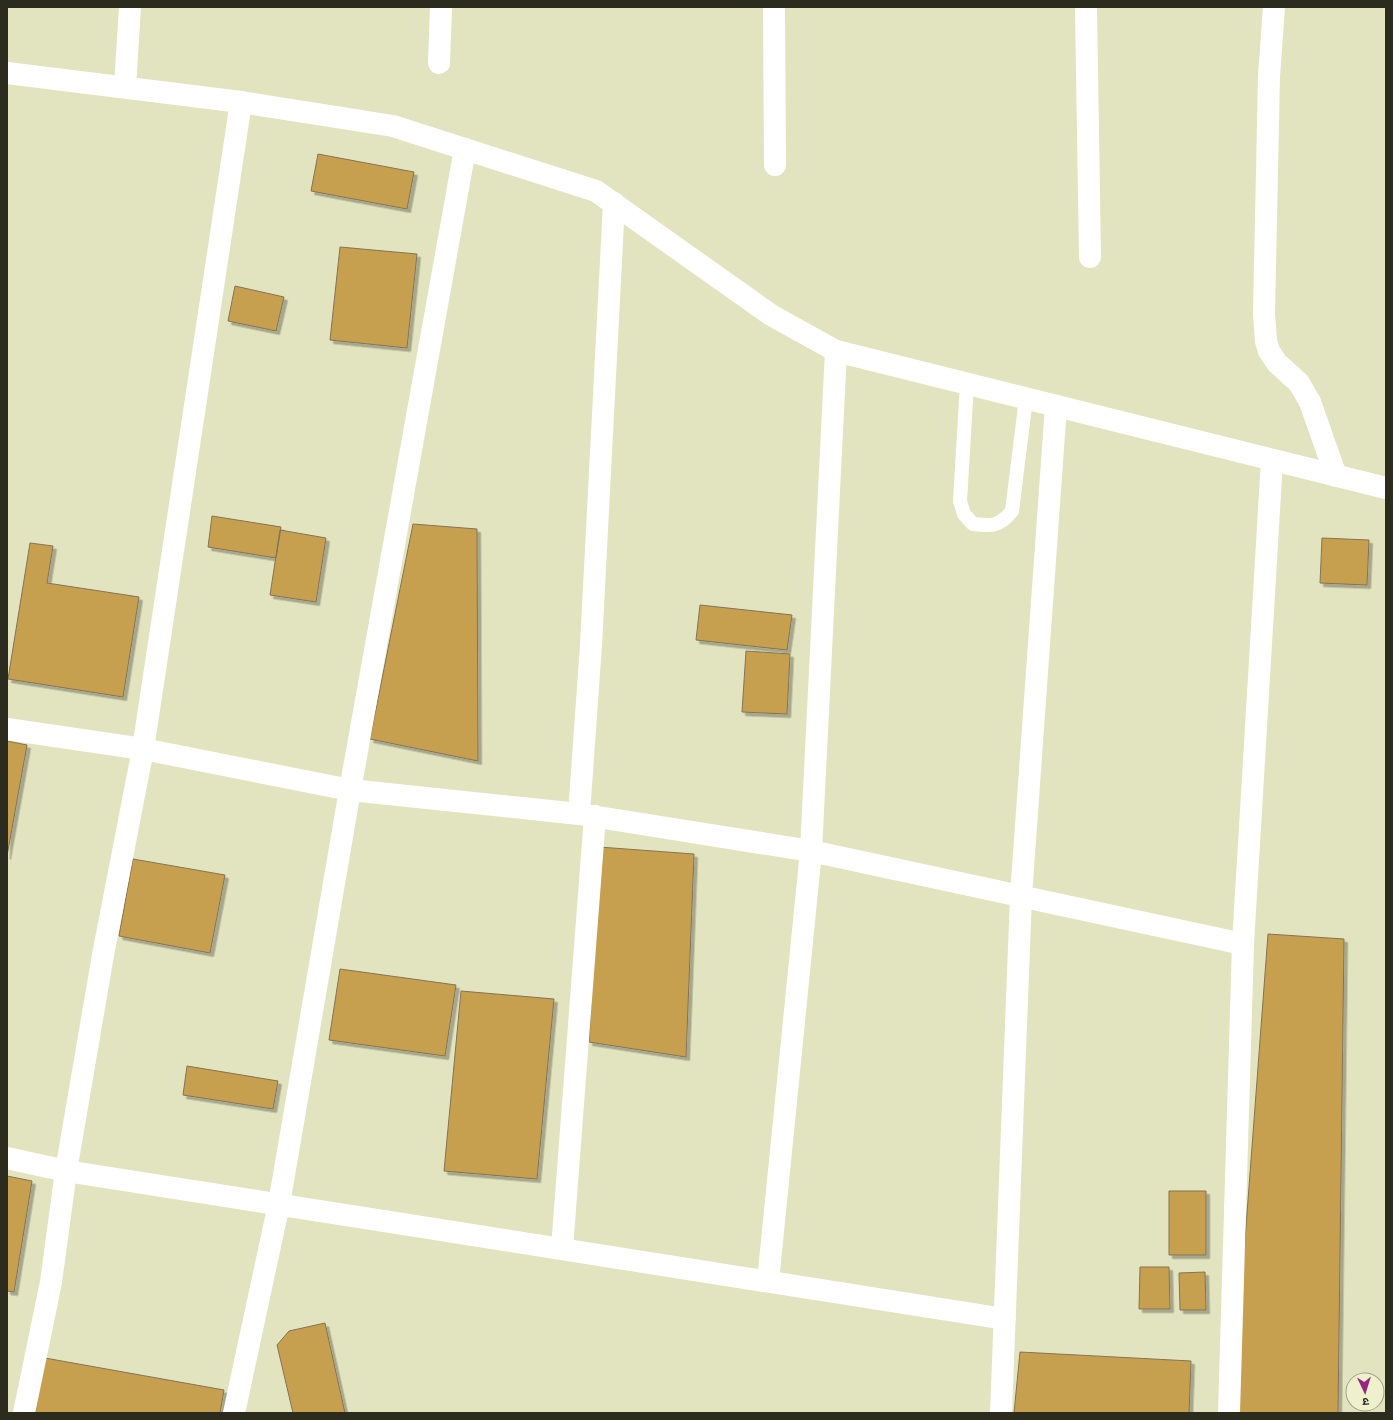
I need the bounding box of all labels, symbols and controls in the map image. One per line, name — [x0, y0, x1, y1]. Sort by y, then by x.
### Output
north arrow — [1345, 1372, 1385, 1412]
text: उ — [1361, 1394, 1369, 1410]

